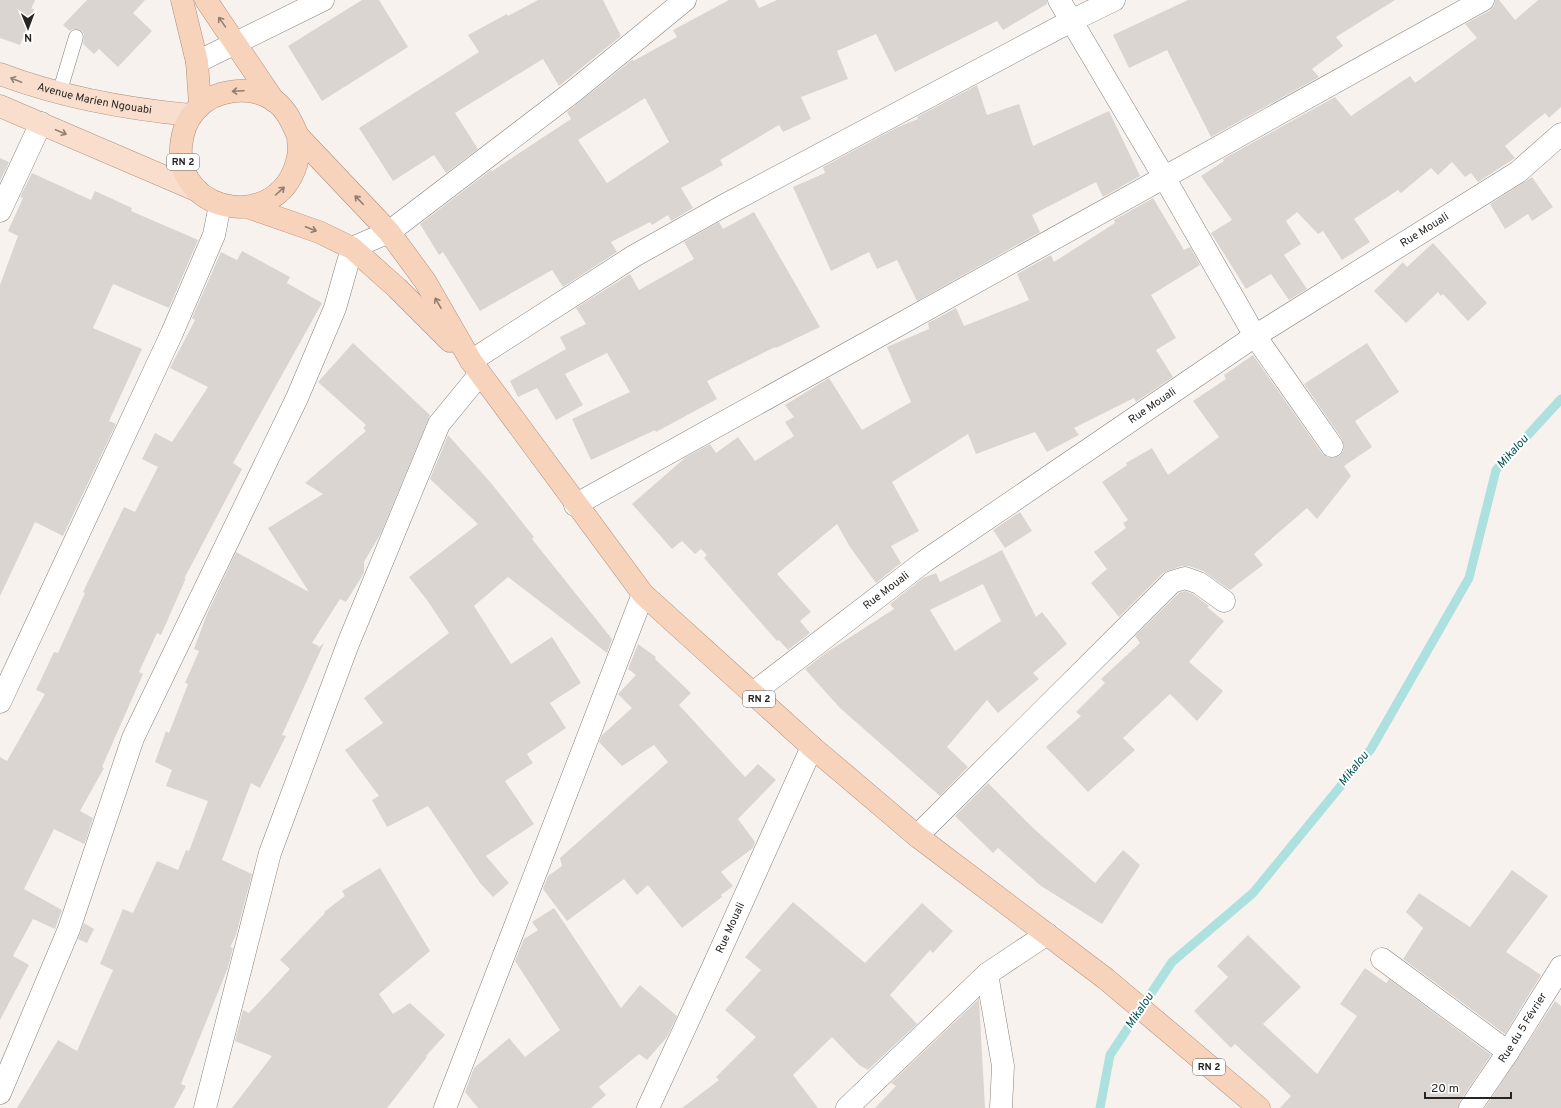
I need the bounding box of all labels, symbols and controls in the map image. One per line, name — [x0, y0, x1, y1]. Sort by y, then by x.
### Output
north arrow — [8, 8, 48, 48]
one-way arrow — [218, 17, 226, 28]
text: N — [24, 30, 32, 44]
one-way arrow — [10, 75, 22, 83]
street label: Avenue Marien Ngouabi — [36, 80, 153, 118]
one-way arrow — [232, 88, 245, 95]
one-way arrow — [55, 129, 67, 137]
road number: RN 2 — [167, 154, 199, 170]
one-way arrow — [275, 186, 285, 196]
one-way arrow — [354, 195, 364, 205]
street label: Rue Mouali — [1398, 210, 1451, 251]
one-way arrow — [304, 226, 317, 233]
one-way arrow — [433, 297, 441, 309]
street label: Rue Mouali — [1126, 385, 1179, 427]
water label: Mikalou — [1494, 431, 1533, 472]
street label: Rue Mouali — [860, 569, 912, 613]
road number: RN 2 — [743, 691, 775, 707]
water label: Mikalou — [1335, 748, 1373, 790]
street label: Rue Mouali — [713, 900, 748, 956]
street label: Rue du 5 Février — [1495, 989, 1551, 1066]
water label: Mikalou — [1122, 990, 1158, 1032]
road number: RN 2 — [1193, 1059, 1225, 1075]
scale bar — [1425, 1074, 1511, 1100]
text: 20 m — [1431, 1081, 1459, 1097]

